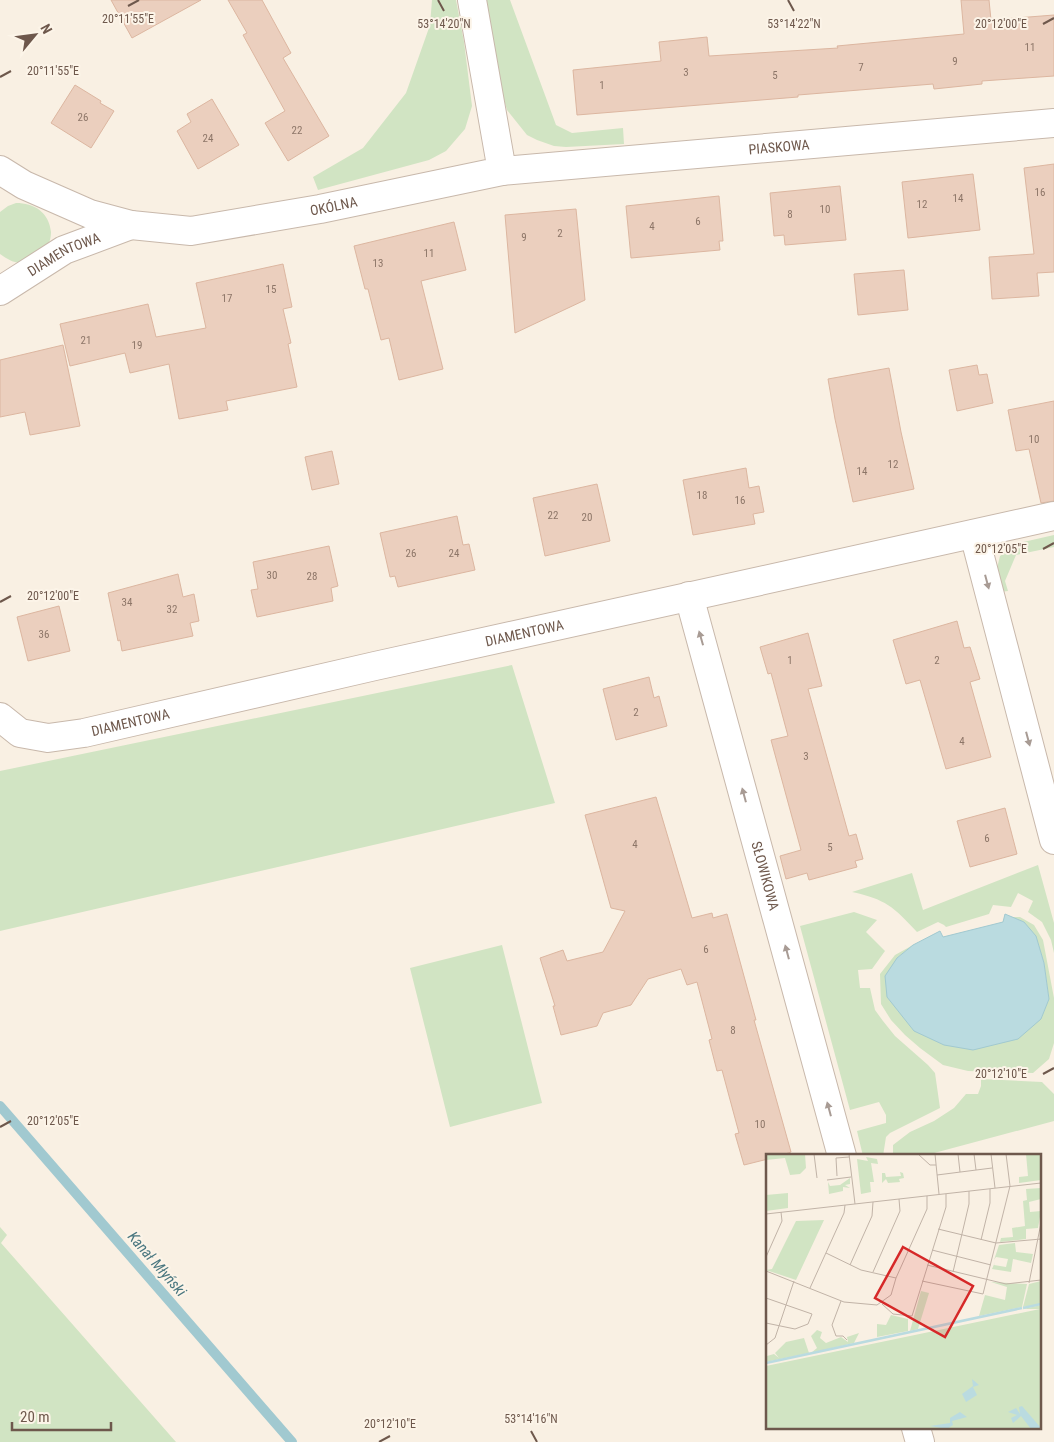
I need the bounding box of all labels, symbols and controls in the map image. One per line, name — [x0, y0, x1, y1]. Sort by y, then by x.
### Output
north arrow — [10, 10, 60, 60]
text: 20°11'55"E — [102, 12, 154, 26]
text: 53°14'20"N — [417, 17, 471, 31]
text: 53°14'22"N — [767, 17, 821, 31]
text: 20°12'00"E — [975, 17, 1027, 31]
text: N — [37, 21, 55, 36]
house number: 11 — [1025, 41, 1035, 54]
house number: 9 — [952, 55, 958, 68]
house number: 7 — [858, 61, 864, 74]
text: 20°11'55"E — [27, 64, 79, 78]
house number: 3 — [683, 66, 689, 79]
house number: 5 — [772, 69, 778, 82]
house number: 1 — [599, 79, 605, 92]
house number: 26 — [78, 111, 88, 124]
house number: 22 — [292, 124, 302, 137]
house number: 24 — [203, 132, 214, 145]
street label: PIASKOWA — [748, 136, 810, 158]
house number: 16 — [1035, 186, 1045, 199]
house number: 14 — [953, 192, 964, 205]
street label: OKÓLNA — [309, 193, 359, 219]
house number: 12 — [917, 198, 927, 211]
house number: 10 — [820, 203, 830, 216]
house number: 8 — [787, 208, 793, 221]
house number: 6 — [695, 215, 701, 228]
house number: 4 — [649, 220, 655, 233]
house number: 2 — [557, 227, 563, 240]
street label: DIAMENTOWA — [24, 229, 102, 279]
house number: 9 — [521, 231, 527, 244]
house number: 11 — [424, 247, 434, 260]
house number: 13 — [373, 257, 383, 270]
house number: 15 — [266, 283, 276, 296]
house number: 17 — [222, 292, 232, 305]
house number: 21 — [81, 334, 91, 347]
house number: 19 — [132, 339, 142, 352]
house number: 10 — [1029, 433, 1039, 446]
house number: 12 — [888, 458, 898, 471]
house number: 14 — [857, 465, 868, 478]
house number: 18 — [697, 489, 707, 502]
house number: 16 — [735, 494, 745, 507]
house number: 22 — [548, 509, 558, 522]
house number: 20 — [582, 511, 592, 524]
text: 20°12'05"E — [975, 542, 1027, 556]
house number: 26 — [406, 547, 416, 560]
house number: 24 — [449, 547, 460, 560]
house number: 30 — [267, 569, 277, 582]
house number: 28 — [307, 570, 317, 583]
one-way arrow — [983, 574, 991, 589]
text: 20°12'00"E — [27, 589, 79, 603]
house number: 34 — [122, 596, 133, 609]
house number: 32 — [167, 603, 177, 616]
street label: DIAMENTOWA — [484, 617, 565, 649]
house number: 36 — [39, 628, 49, 641]
one-way arrow — [697, 631, 705, 646]
house number: 1 — [787, 654, 793, 667]
house number: 2 — [934, 654, 940, 667]
street label: DIAMENTOWA — [90, 706, 171, 739]
house number: 2 — [633, 706, 639, 719]
one-way arrow — [1024, 731, 1032, 746]
house number: 4 — [959, 735, 965, 748]
house number: 3 — [803, 750, 809, 763]
one-way arrow — [740, 788, 748, 803]
house number: 6 — [984, 832, 990, 845]
house number: 4 — [632, 838, 638, 851]
street label: SŁOWIKOWA — [748, 839, 782, 912]
house number: 5 — [827, 841, 833, 854]
house number: 6 — [703, 943, 709, 956]
one-way arrow — [782, 944, 790, 959]
house number: 8 — [730, 1024, 736, 1037]
text: 20°12'10"E — [975, 1067, 1027, 1081]
one-way arrow — [825, 1101, 833, 1116]
text: 20°12'05"E — [27, 1114, 79, 1128]
house number: 10 — [755, 1118, 765, 1131]
inset map — [766, 1154, 1042, 1430]
water label: Kanał Młyński — [124, 1228, 191, 1301]
scale bar — [12, 1400, 111, 1432]
text: 20 m — [20, 1408, 50, 1426]
text: 53°14'16"N — [504, 1412, 558, 1426]
text: 20°12'10"E — [364, 1417, 416, 1431]

